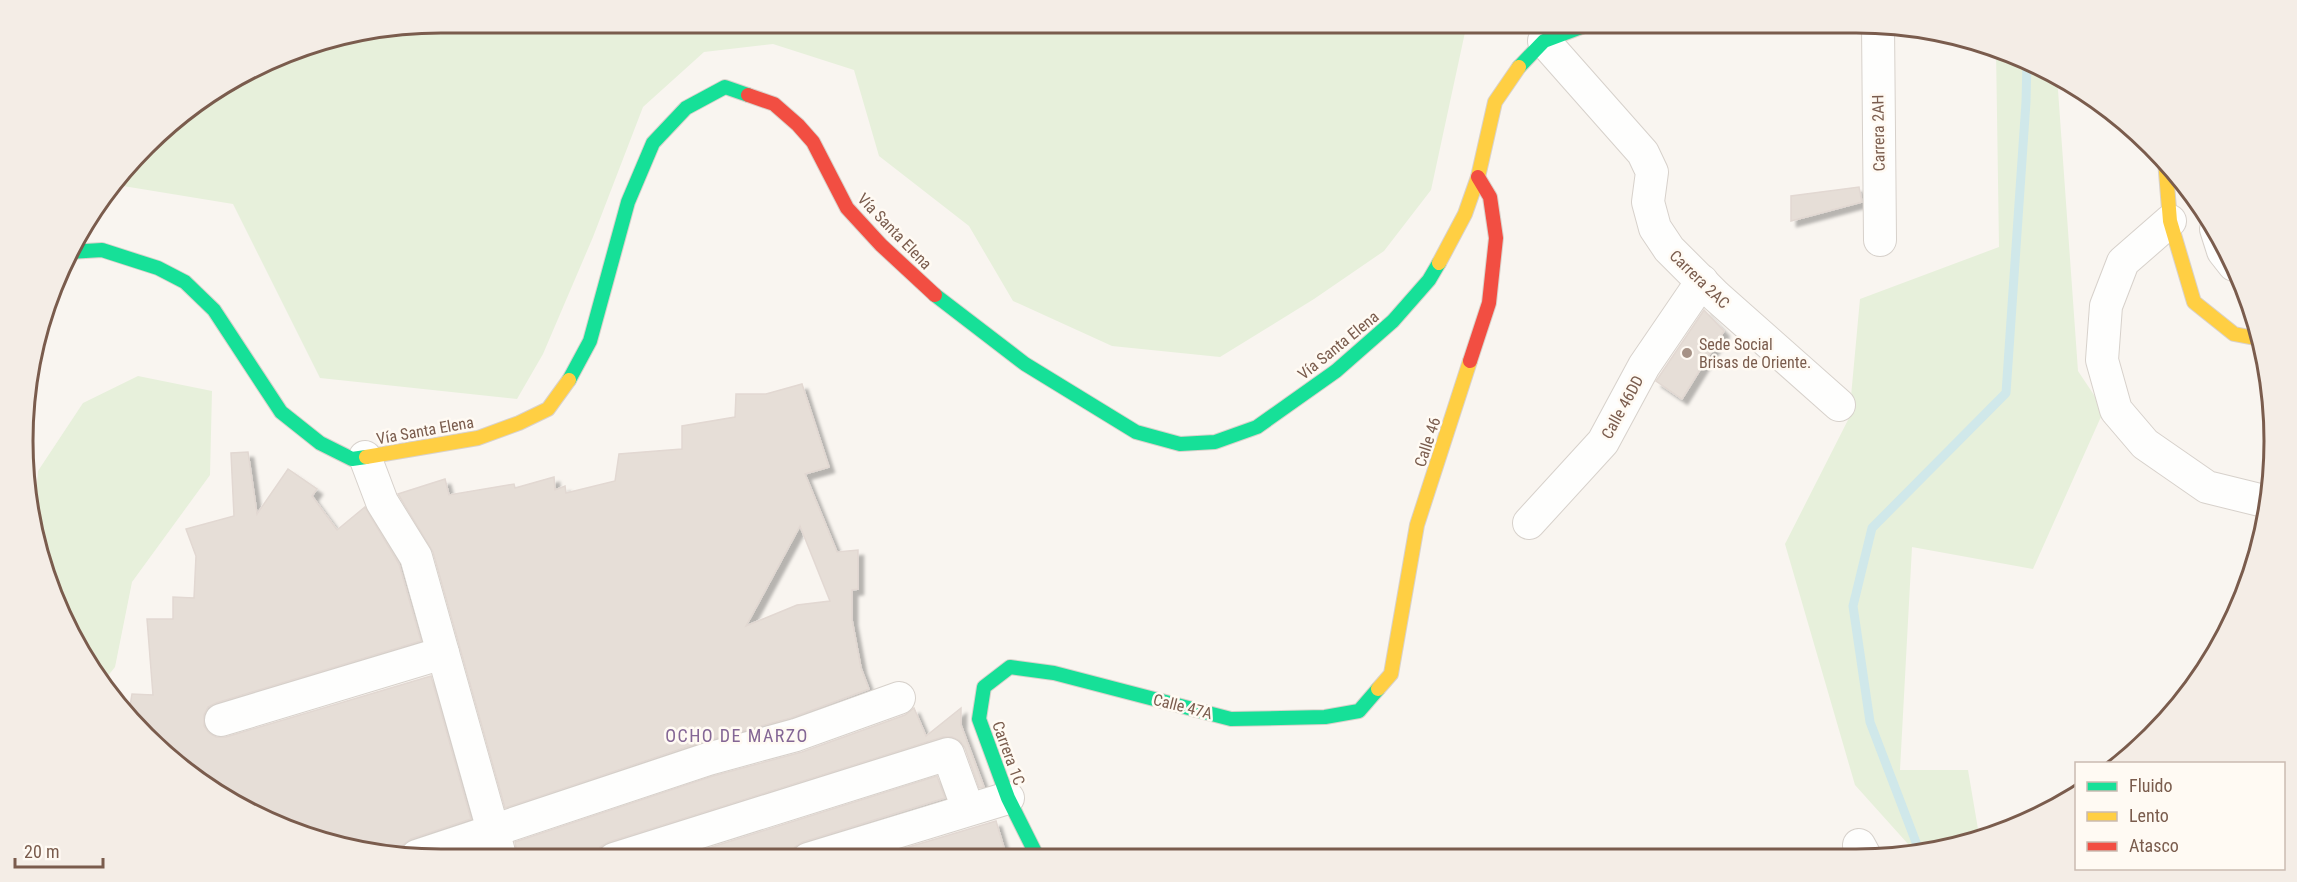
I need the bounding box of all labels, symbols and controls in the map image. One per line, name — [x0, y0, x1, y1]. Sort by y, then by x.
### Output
street label: Carrera 2AH — [1868, 94, 1889, 172]
street label: Vía Santa Elena — [854, 189, 936, 273]
street label: Carrera 2AC — [1666, 246, 1734, 313]
street label: Vía Santa Elena — [1294, 307, 1383, 384]
place label: Sede Social Brisas de Oriente. — [1699, 335, 1811, 372]
marker: Sede Social Brisas de Oriente. — [1680, 346, 1694, 360]
street label: Calle 46DD — [1597, 372, 1648, 442]
street label: Vía Santa Elena — [375, 413, 475, 448]
street label: Calle 46 — [1411, 415, 1444, 469]
street label: Calle 47A — [1151, 690, 1214, 723]
street label: Carrera 1C — [988, 719, 1029, 788]
district label: OCHO DE MARZO — [665, 725, 809, 746]
legend — [2075, 762, 2285, 870]
text: Fluido — [2129, 775, 2173, 796]
text: Lento — [2129, 805, 2169, 826]
scale bar — [15, 831, 104, 869]
text: Atasco — [2129, 835, 2179, 856]
text: 20 m — [24, 841, 59, 862]

